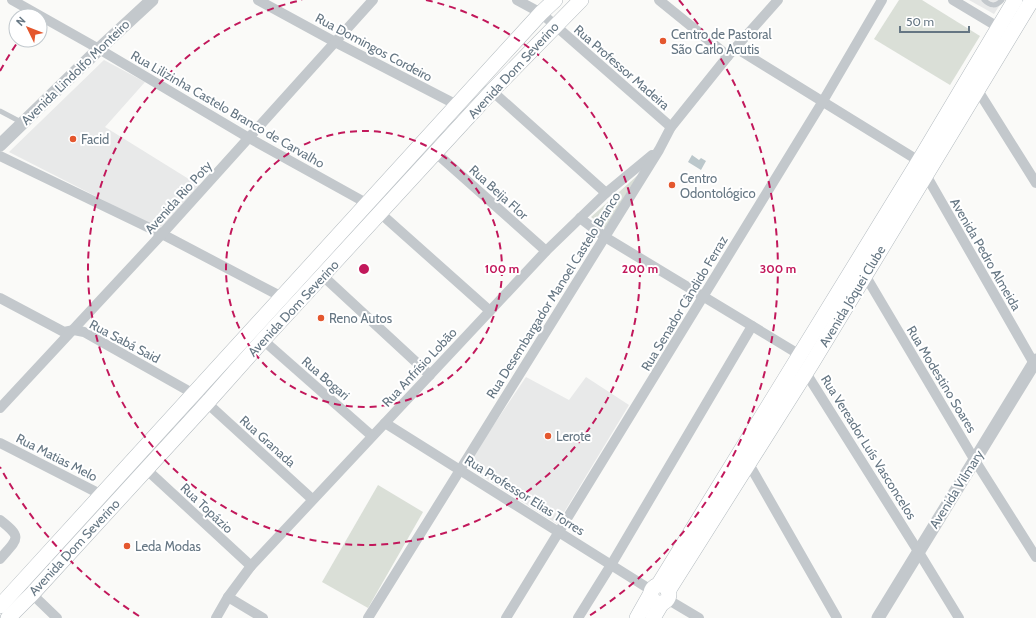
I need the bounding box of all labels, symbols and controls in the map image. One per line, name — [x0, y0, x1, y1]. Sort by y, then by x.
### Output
north arrow — [8, 8, 48, 48]
scale bar — [900, 8, 969, 34]
street label: Rua Domingos Cordeiro — [313, 9, 435, 85]
text: N — [13, 14, 28, 29]
text: 50 m — [906, 14, 934, 29]
street label: Avenida Lindolfo Monteiro — [17, 16, 133, 128]
street label: Avenida Dom Severino — [464, 18, 562, 122]
street label: Rua Professor Madeira — [571, 21, 674, 113]
place label: Centro de Pastoral São Carlo Acutis — [671, 26, 772, 57]
marker: Centro de Pastoral São Carlo Acutis — [658, 36, 668, 46]
street label: Rua Lilizinha Castelo Branco de Carvalho — [128, 47, 328, 171]
place label: Facid — [81, 131, 109, 147]
marker: Facid — [68, 134, 78, 144]
street label: Avenida Rio Poty — [141, 157, 215, 237]
street label: Rua Beija Flor — [466, 161, 532, 224]
place label: Centro Odontológico — [680, 170, 756, 201]
marker: Centro Odontológico — [667, 180, 677, 190]
street label: Rua Desembargador Manoel Castelo Branco — [483, 189, 623, 401]
street label: Avenida Pedro Almeida — [947, 195, 1025, 314]
street label: Rua Senador Cândido Ferraz — [637, 232, 731, 374]
street label: Avenida Jóquei Clube — [815, 242, 889, 350]
street label: Avenida Dom Severino — [244, 256, 342, 360]
text: 100 m — [485, 261, 519, 276]
text: 200 m — [622, 261, 658, 276]
text: 300 m — [760, 261, 796, 276]
centre of rings — [357, 262, 371, 276]
place label: Reno Autos — [329, 310, 393, 326]
marker: Reno Autos — [316, 313, 326, 323]
street label: Rua Sabá Said — [87, 316, 163, 366]
street label: Rua Modestino Soares — [904, 323, 981, 436]
street label: Rua Anfrísio Lobão — [378, 324, 460, 410]
street label: Rua Bogari — [299, 353, 353, 403]
street label: Rua Vereador Luís Vasconcelos — [818, 372, 920, 523]
street label: Rua Granada — [237, 412, 300, 471]
place label: Lerote — [556, 428, 591, 444]
street label: Rua Matias Melo — [14, 430, 100, 484]
marker: Lerote — [543, 431, 553, 441]
street label: Avenida Vilmary — [925, 446, 987, 531]
street label: Rua Professor Elias Torres — [462, 452, 588, 539]
street label: Rua Topázio — [177, 480, 237, 536]
street label: Avenida Dom Severino — [25, 495, 123, 599]
place label: Leda Modas — [135, 538, 201, 554]
marker: Leda Modas — [122, 541, 132, 551]

